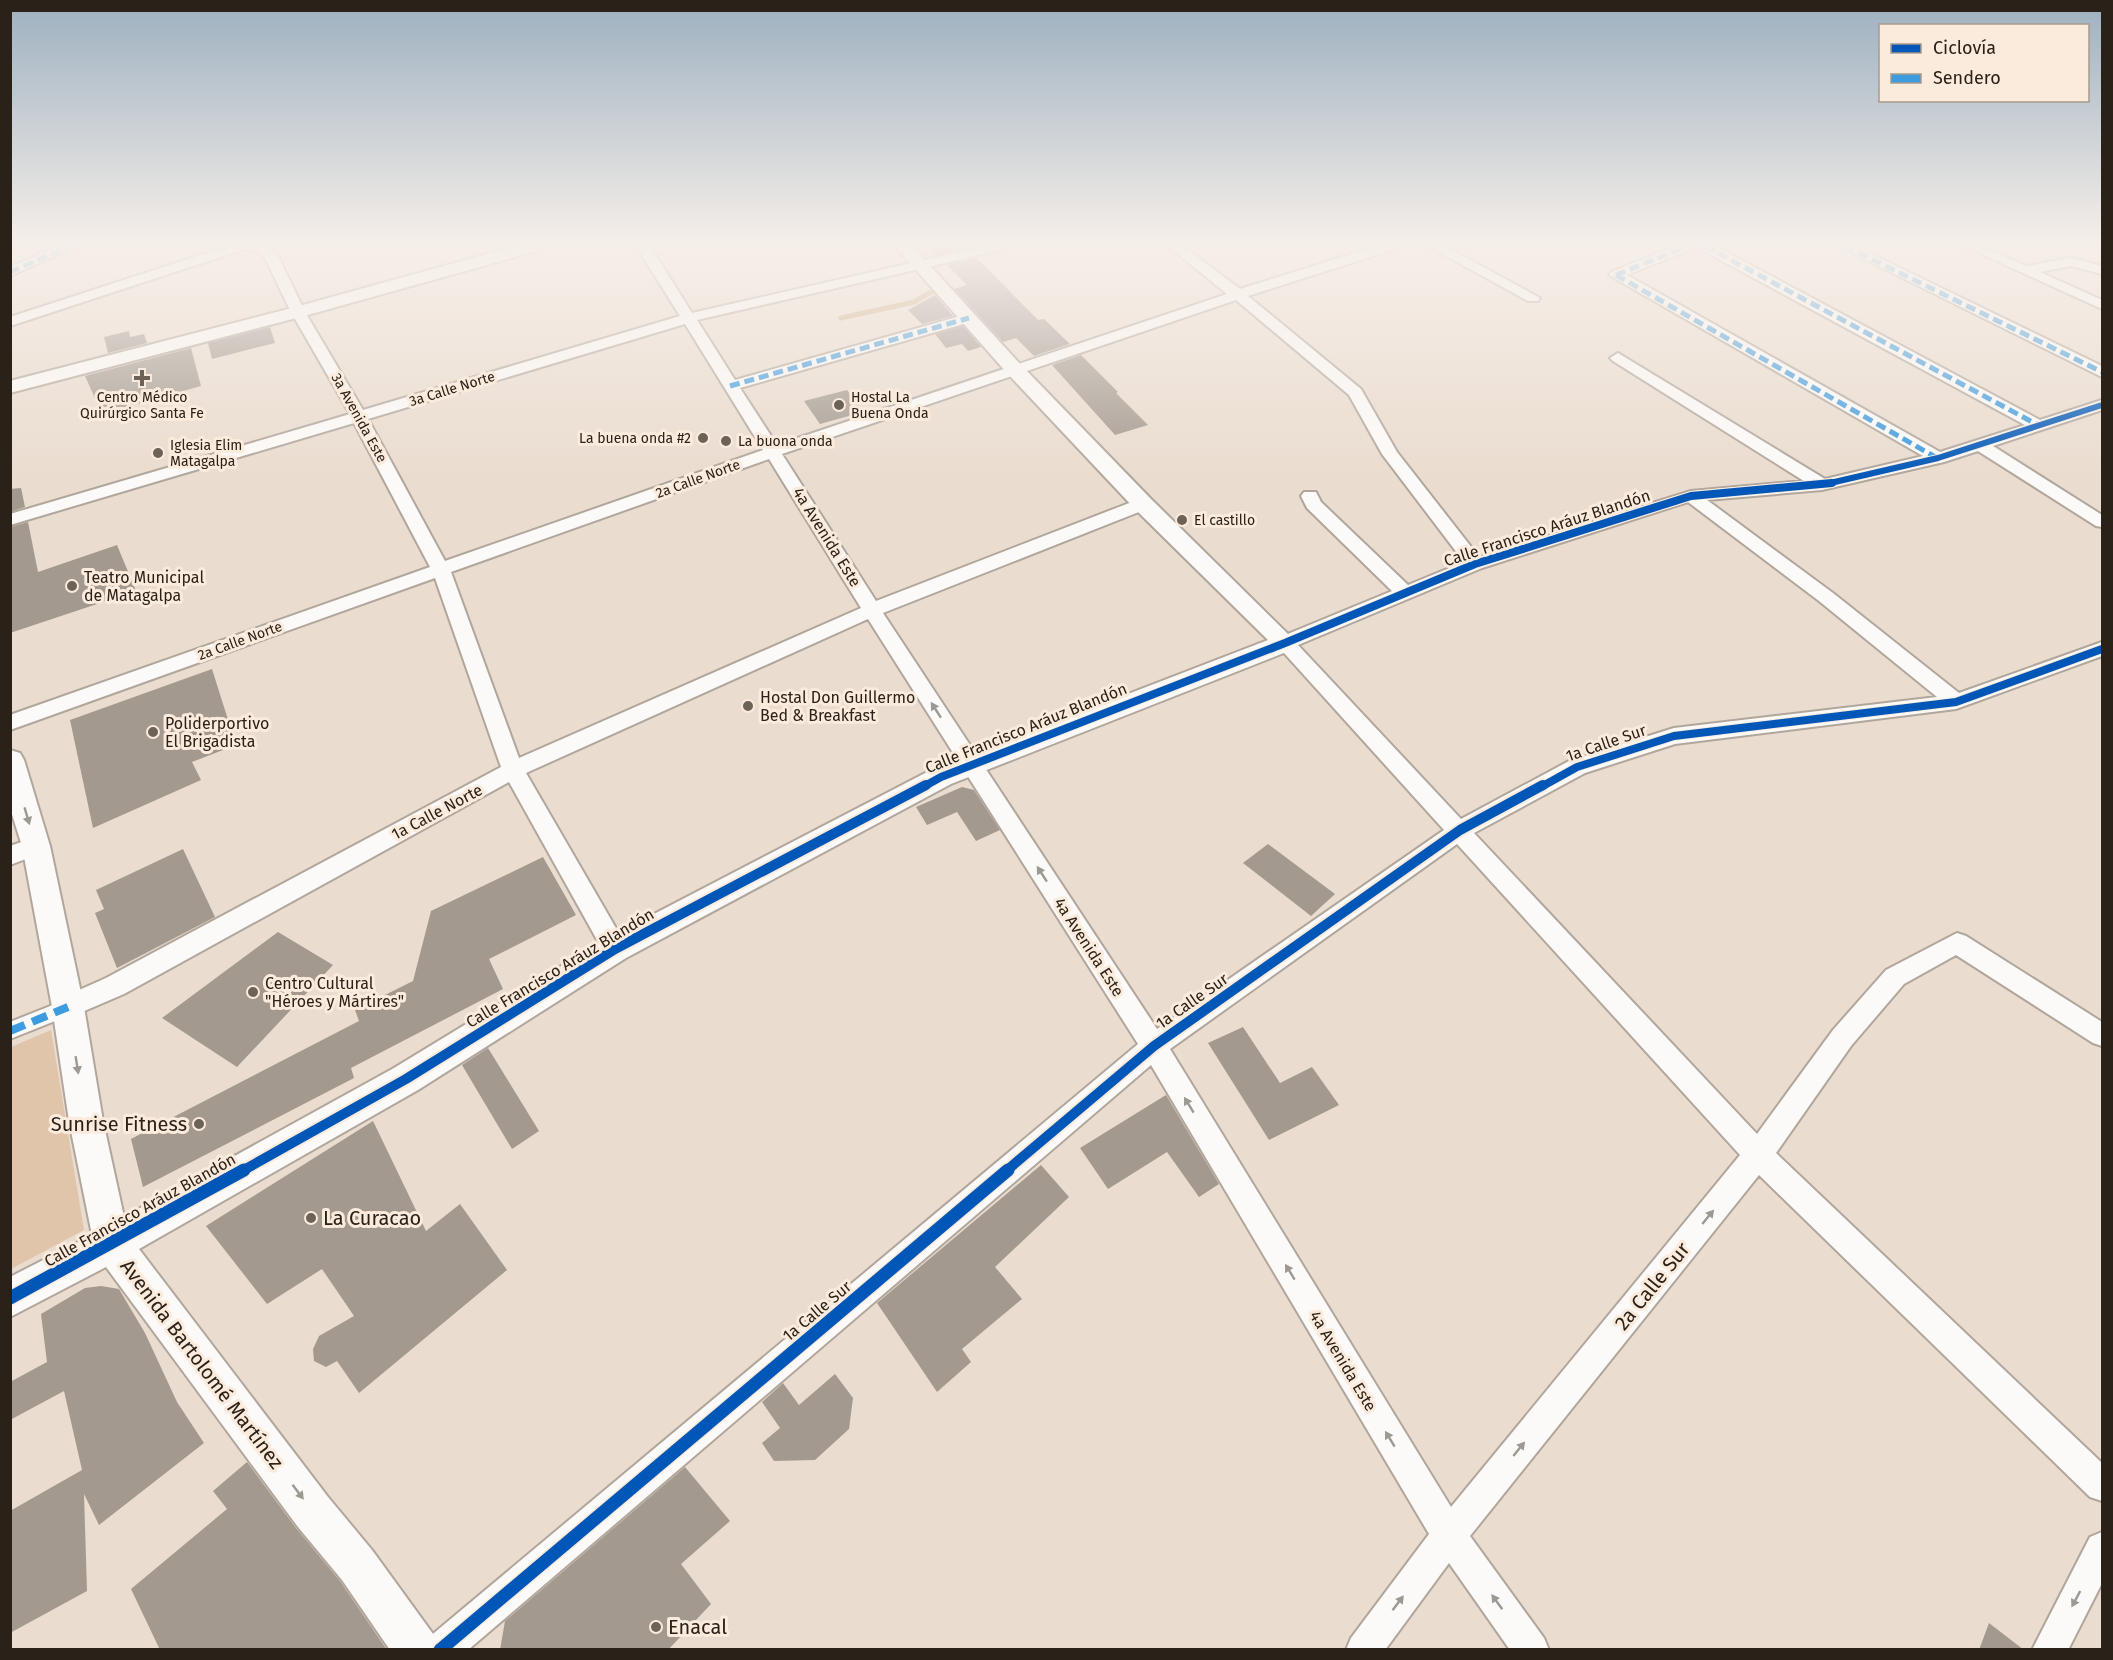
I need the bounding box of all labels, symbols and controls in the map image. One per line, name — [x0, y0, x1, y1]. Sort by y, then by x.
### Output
legend — [1879, 24, 2089, 102]
text: Ciclovía — [1933, 37, 1996, 59]
text: Sendero — [1933, 67, 2001, 89]
street label: 3a Calle Norte — [407, 368, 497, 410]
marker: Centro Médico Quirúrgico Santa Fe — [133, 369, 151, 387]
street label: 3a Avenida Este — [328, 371, 390, 465]
place label: Centro Médico Quirúrgico Santa Fe — [80, 389, 204, 422]
place label: Hostal La Buena Onda — [851, 389, 929, 422]
marker: Hostal La Buena Onda — [832, 398, 846, 412]
place label: La buena onda #2 — [579, 430, 691, 447]
marker: La buena onda #2 — [696, 431, 710, 445]
place label: La buona onda — [738, 433, 833, 450]
marker: La buona onda — [719, 434, 733, 448]
place label: Iglesia Elim Matagalpa — [170, 437, 242, 470]
marker: Iglesia Elim Matagalpa — [151, 446, 165, 460]
street label: 2a Calle Norte — [654, 456, 742, 502]
street label: 4a Avenida Este — [789, 484, 865, 590]
street label: Calle Francisco Aráuz Blandón — [1441, 486, 1653, 570]
place label: El castillo — [1194, 512, 1255, 529]
marker: El castillo — [1175, 513, 1189, 527]
place label: Teatro Municipal de Matagalpa — [84, 568, 204, 605]
marker: Teatro Municipal de Matagalpa — [65, 579, 79, 593]
street label: 2a Calle Norte — [196, 618, 284, 664]
street label: Calle Francisco Aráuz Blandón — [922, 679, 1130, 777]
place label: Hostal Don Guillermo Bed & Breakfast — [760, 688, 915, 725]
marker: Hostal Don Guillermo Bed & Breakfast — [741, 699, 755, 713]
one-way arrow — [930, 702, 941, 719]
place label: Poliderportivo El Brigadista — [165, 714, 269, 751]
street label: 1a Calle Sur — [1563, 720, 1649, 766]
marker: Poliderportivo El Brigadista — [146, 725, 160, 739]
street label: 1a Calle Norte — [388, 780, 486, 844]
one-way arrow — [23, 807, 32, 825]
one-way arrow — [1036, 866, 1047, 882]
street label: 4a Avenida Este — [1050, 894, 1128, 1000]
street label: Calle Francisco Aráuz Blandón — [463, 904, 657, 1032]
street label: 1a Calle Sur — [1152, 969, 1232, 1033]
place label: Centro Cultural "Héroes y Mártires" — [265, 974, 404, 1011]
marker: Centro Cultural "Héroes y Mártires" — [246, 985, 260, 999]
one-way arrow — [73, 1055, 82, 1074]
one-way arrow — [1184, 1096, 1194, 1113]
place label: Sunrise Fitness — [51, 1112, 187, 1136]
marker: Sunrise Fitness — [192, 1117, 206, 1131]
street label: Calle Francisco Aráuz Blandón — [41, 1149, 239, 1271]
place label: La Curacao — [323, 1206, 421, 1230]
one-way arrow — [1701, 1210, 1714, 1225]
marker: La Curacao — [304, 1211, 318, 1225]
street label: 2a Calle Sur — [1609, 1237, 1695, 1335]
street label: Avenida Bartolomé Martínez — [115, 1255, 289, 1474]
one-way arrow — [1284, 1264, 1295, 1280]
street label: 1a Calle Sur — [779, 1276, 856, 1345]
street label: 4a Avenida Este — [1306, 1307, 1380, 1415]
one-way arrow — [1385, 1431, 1396, 1447]
one-way arrow — [1512, 1442, 1524, 1457]
one-way arrow — [292, 1485, 304, 1500]
one-way arrow — [2071, 1591, 2081, 1608]
one-way arrow — [1392, 1595, 1404, 1611]
one-way arrow — [1491, 1595, 1503, 1611]
place label: Enacal — [668, 1615, 727, 1639]
marker: Enacal — [649, 1620, 663, 1634]

